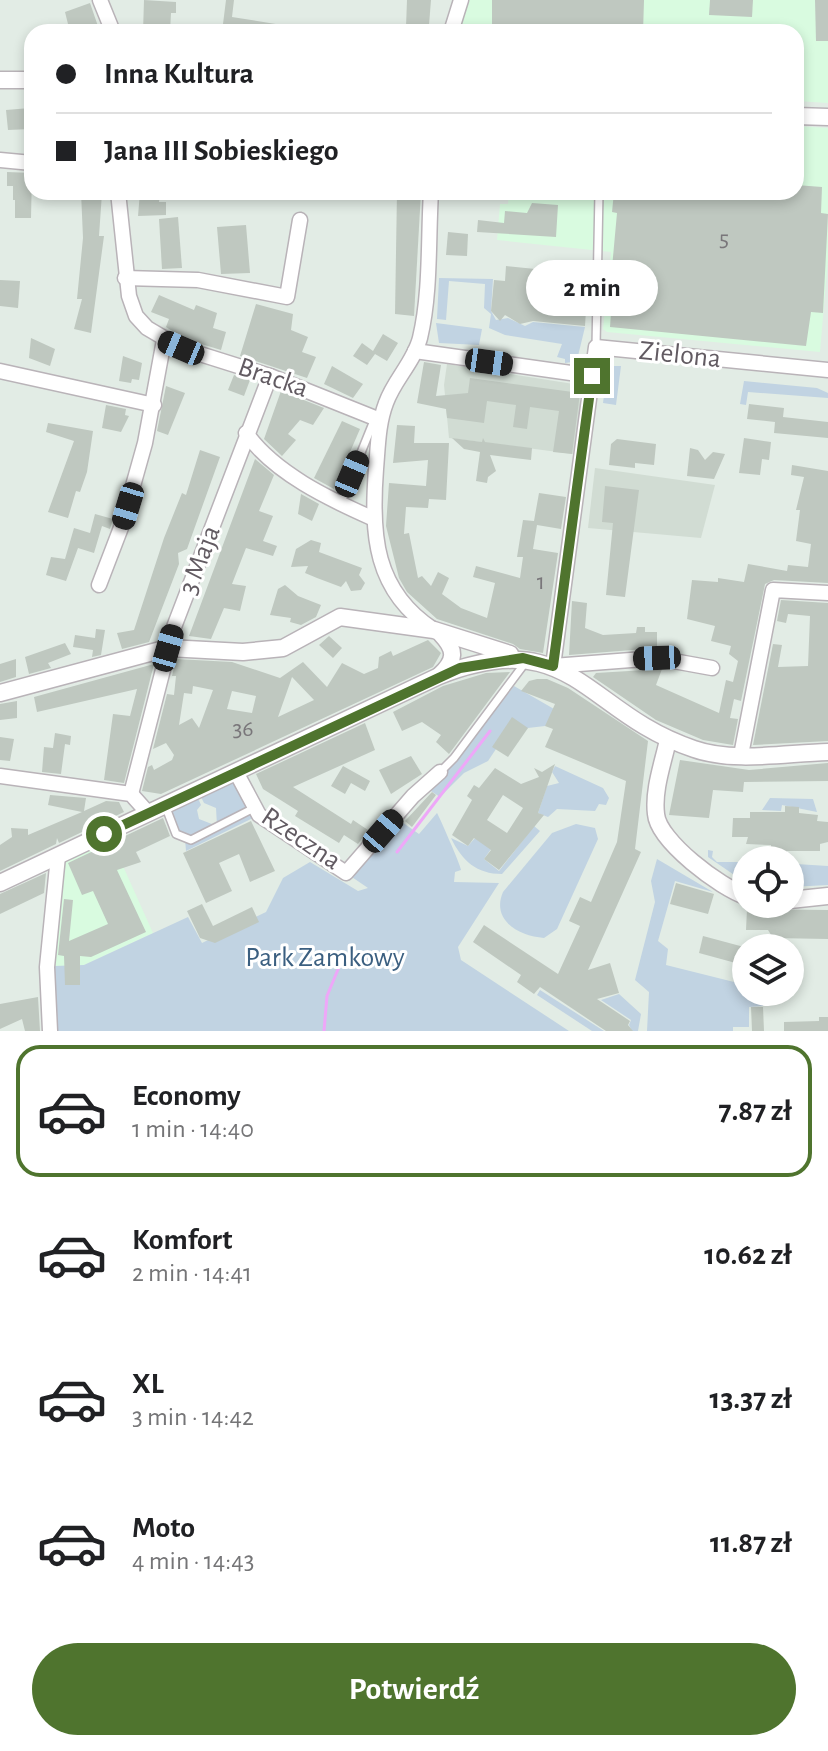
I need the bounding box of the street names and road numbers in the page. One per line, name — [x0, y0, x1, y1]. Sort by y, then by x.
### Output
street label: Zielona — [638, 337, 722, 373]
street label: Bracka — [234, 353, 312, 403]
street label: 3 Maja — [174, 522, 226, 598]
street label: Rzeczna — [256, 802, 346, 876]

